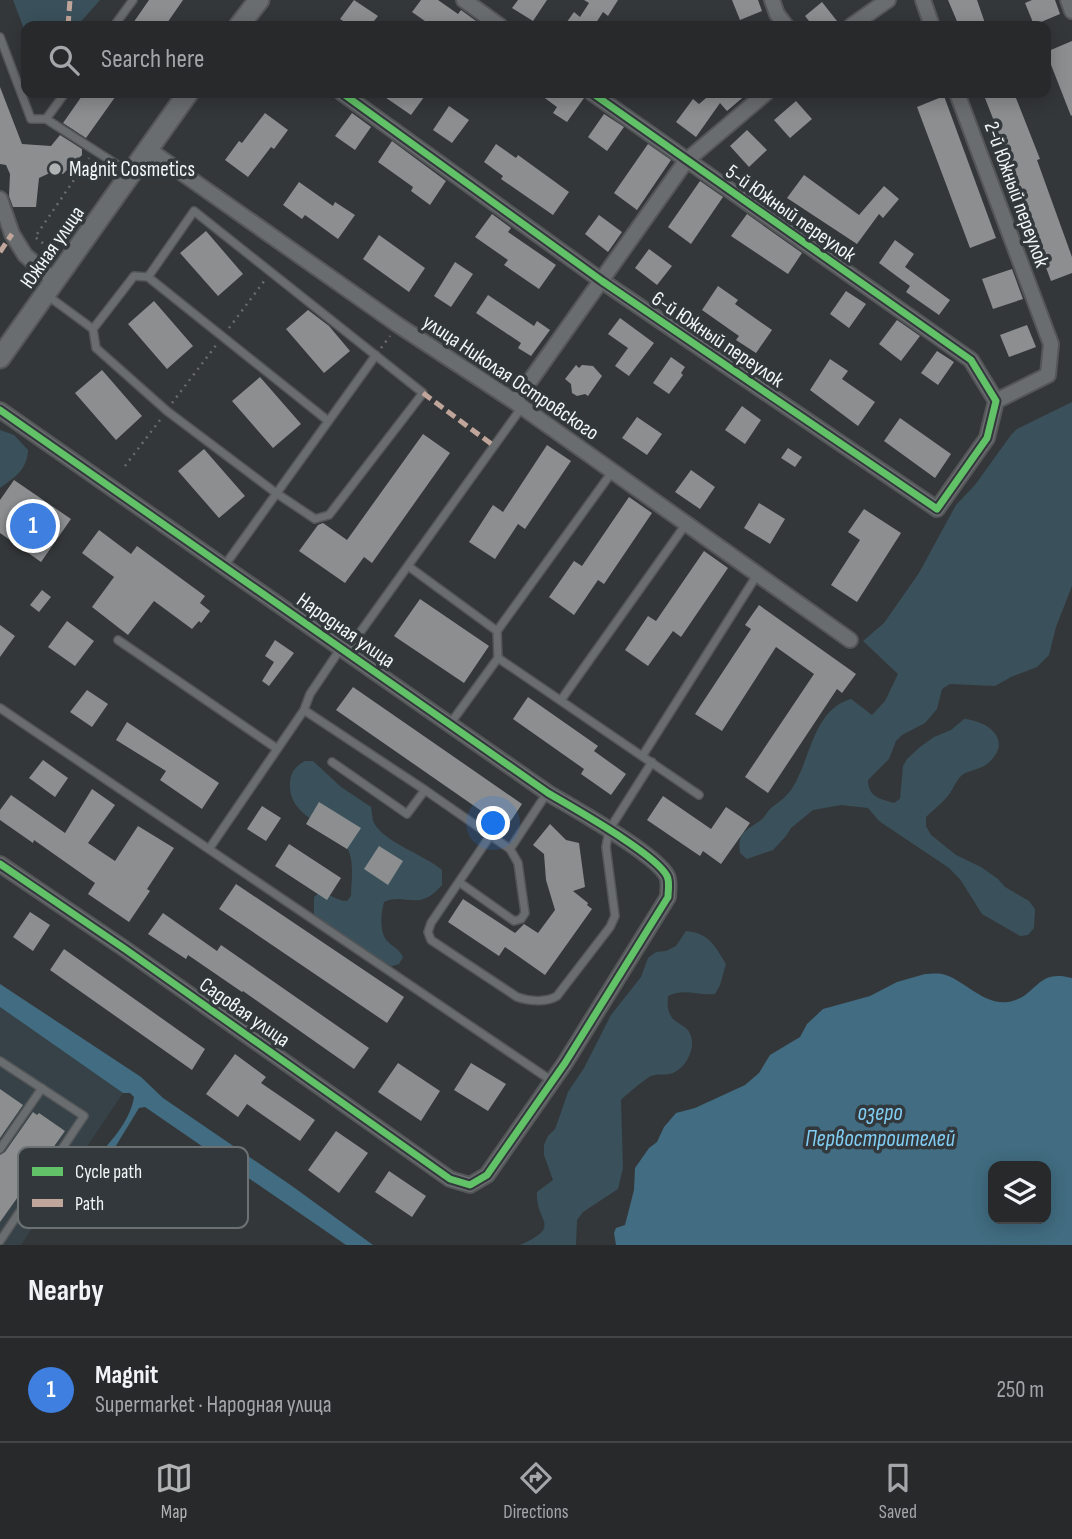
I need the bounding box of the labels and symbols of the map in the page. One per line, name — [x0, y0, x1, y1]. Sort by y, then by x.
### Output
street label: 2-й Южный переулок — [979, 118, 1055, 271]
place label: Magnit Cosmetics — [69, 157, 195, 182]
street label: 5-й Южный переулок — [721, 159, 861, 268]
marker: Magnit Cosmetics — [47, 161, 63, 177]
street label: Южная улица — [15, 201, 90, 293]
street label: 6-й Южный переулок — [647, 286, 789, 393]
street label: улица Николая Островского — [418, 309, 604, 446]
pin: 1 — [10, 500, 56, 552]
street label: Народная улица — [292, 587, 400, 673]
your location — [476, 806, 510, 840]
street label: Садовая улица — [195, 972, 295, 1053]
water label: озеро Первостроителей — [805, 1099, 955, 1153]
legend — [18, 1147, 248, 1228]
text: Cycle path — [75, 1161, 142, 1184]
text: Path — [75, 1193, 104, 1216]

